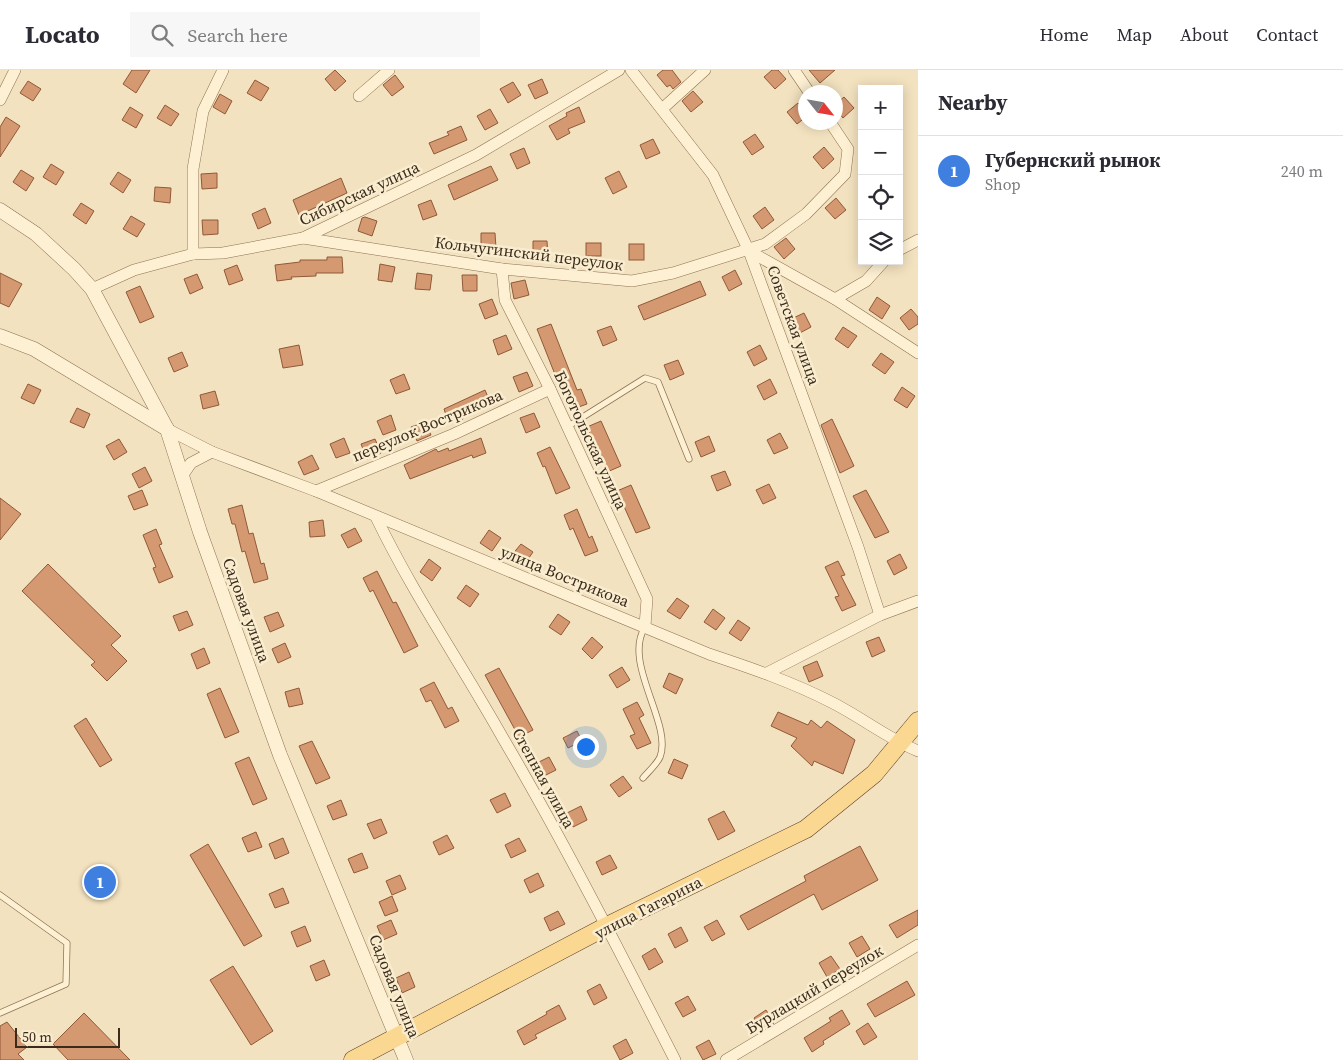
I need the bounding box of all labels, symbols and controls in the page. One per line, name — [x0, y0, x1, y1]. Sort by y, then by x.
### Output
search box — [130, 12, 480, 57]
text: Locato — [25, 18, 100, 51]
icon: search — [148, 21, 176, 49]
text: Search here — [188, 22, 288, 48]
text: Home — [1040, 22, 1089, 47]
text: Map — [1117, 22, 1152, 47]
text: About — [1180, 22, 1228, 47]
text: Contact — [1256, 22, 1318, 47]
north arrow — [798, 85, 843, 130]
map controls — [858, 85, 903, 265]
button: + — [858, 85, 903, 130]
text: Nearby — [938, 88, 1008, 117]
button: − — [858, 130, 903, 175]
text: Губернский рынок — [985, 147, 1160, 173]
street label: Сибирская улица — [295, 155, 423, 230]
text: 1 — [950, 160, 958, 182]
text: 240 m — [1281, 160, 1323, 182]
text: Shop — [985, 173, 1021, 195]
button: locate — [858, 175, 903, 220]
button: layers — [858, 220, 903, 265]
street label: Кольчугинский переулок — [434, 231, 625, 275]
street label: Советская улица — [762, 262, 826, 389]
street label: Боготольская улица — [549, 367, 633, 514]
street label: переулок Вострикова — [348, 383, 506, 467]
street label: улица Вострикова — [497, 540, 634, 612]
street label: Садовая улица — [218, 555, 276, 666]
street label: Степная улица — [507, 724, 581, 833]
your location — [573, 734, 599, 760]
pin: 1 — [84, 863, 116, 901]
street label: улица Гагарина — [590, 870, 706, 944]
street label: Садовая улица — [364, 931, 426, 1042]
street label: Бурлацкий переулок — [741, 939, 887, 1039]
scale bar — [15, 1025, 120, 1048]
text: 50 m — [22, 1027, 52, 1047]

